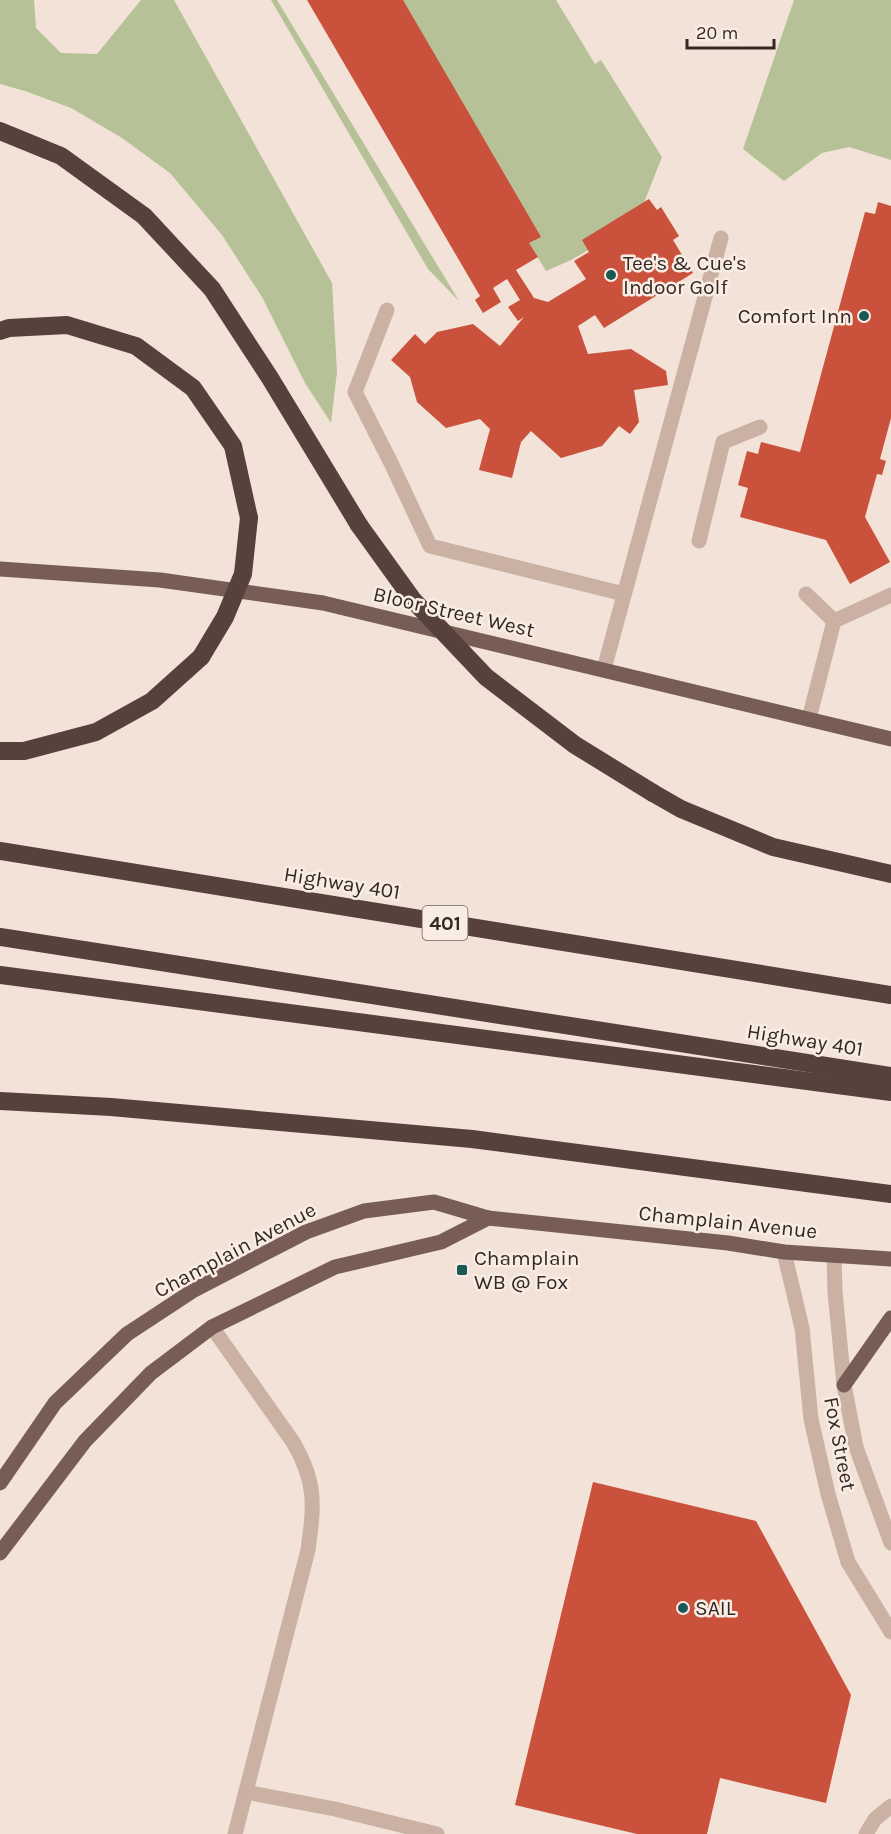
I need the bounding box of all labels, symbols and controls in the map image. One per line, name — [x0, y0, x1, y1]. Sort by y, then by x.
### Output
scale bar — [687, 12, 774, 50]
text: 20 m — [696, 22, 738, 44]
place label: Tee's & Cue's Indoor Golf — [623, 251, 747, 299]
marker: Tee's & Cue's Indoor Golf — [604, 268, 618, 282]
place label: Comfort Inn — [738, 304, 852, 328]
marker: Comfort Inn — [857, 309, 871, 323]
street label: Bloor Street West — [371, 582, 537, 642]
street label: Highway 401 — [282, 862, 402, 904]
road number: 401 — [422, 906, 468, 940]
street label: Highway 401 — [745, 1019, 865, 1061]
street label: Champlain Avenue — [150, 1197, 320, 1303]
street label: Champlain Avenue — [637, 1201, 819, 1243]
place label: Champlain WB @ Fox — [474, 1246, 579, 1294]
marker: Champlain WB @ Fox — [455, 1263, 469, 1277]
street label: Fox Street — [819, 1395, 861, 1493]
place label: SAIL — [695, 1596, 736, 1620]
marker: SAIL — [676, 1601, 690, 1615]

